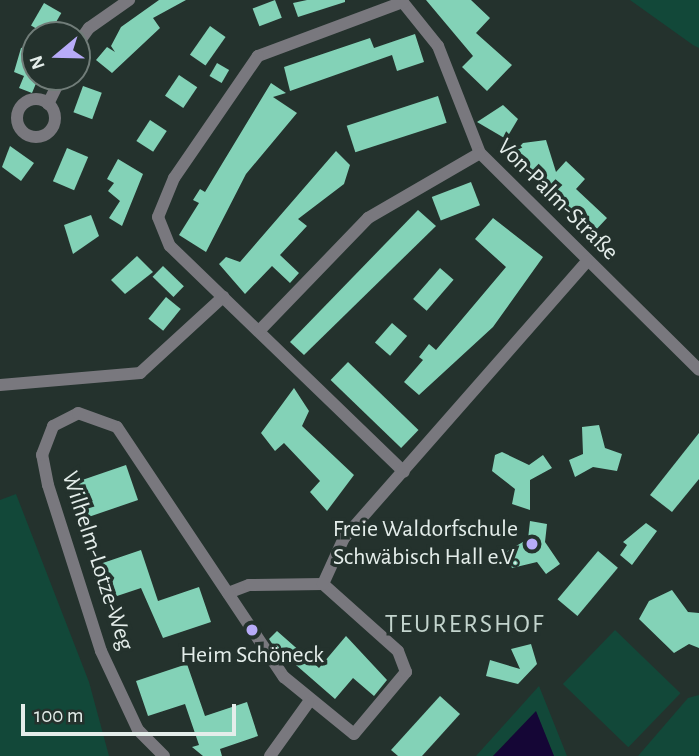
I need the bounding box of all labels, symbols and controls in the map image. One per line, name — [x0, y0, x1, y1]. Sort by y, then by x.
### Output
north arrow — [21, 21, 91, 91]
text: N — [26, 53, 49, 72]
street label: Von-Palm-Straße — [490, 133, 624, 267]
street label: Wilhelm-Lotze-Weg — [54, 468, 140, 654]
place label: Freie Waldorfschule Schwäbisch Hall e.V. — [333, 516, 518, 572]
marker: Freie Waldorfschule Schwäbisch Hall e.V. — [524, 536, 540, 552]
district label: TEURERSHOF — [386, 609, 544, 641]
marker: Heim Schöneck — [244, 622, 260, 638]
place label: Heim Schöneck — [180, 642, 324, 670]
scale bar — [24, 690, 240, 734]
text: 100 m — [34, 705, 84, 726]

